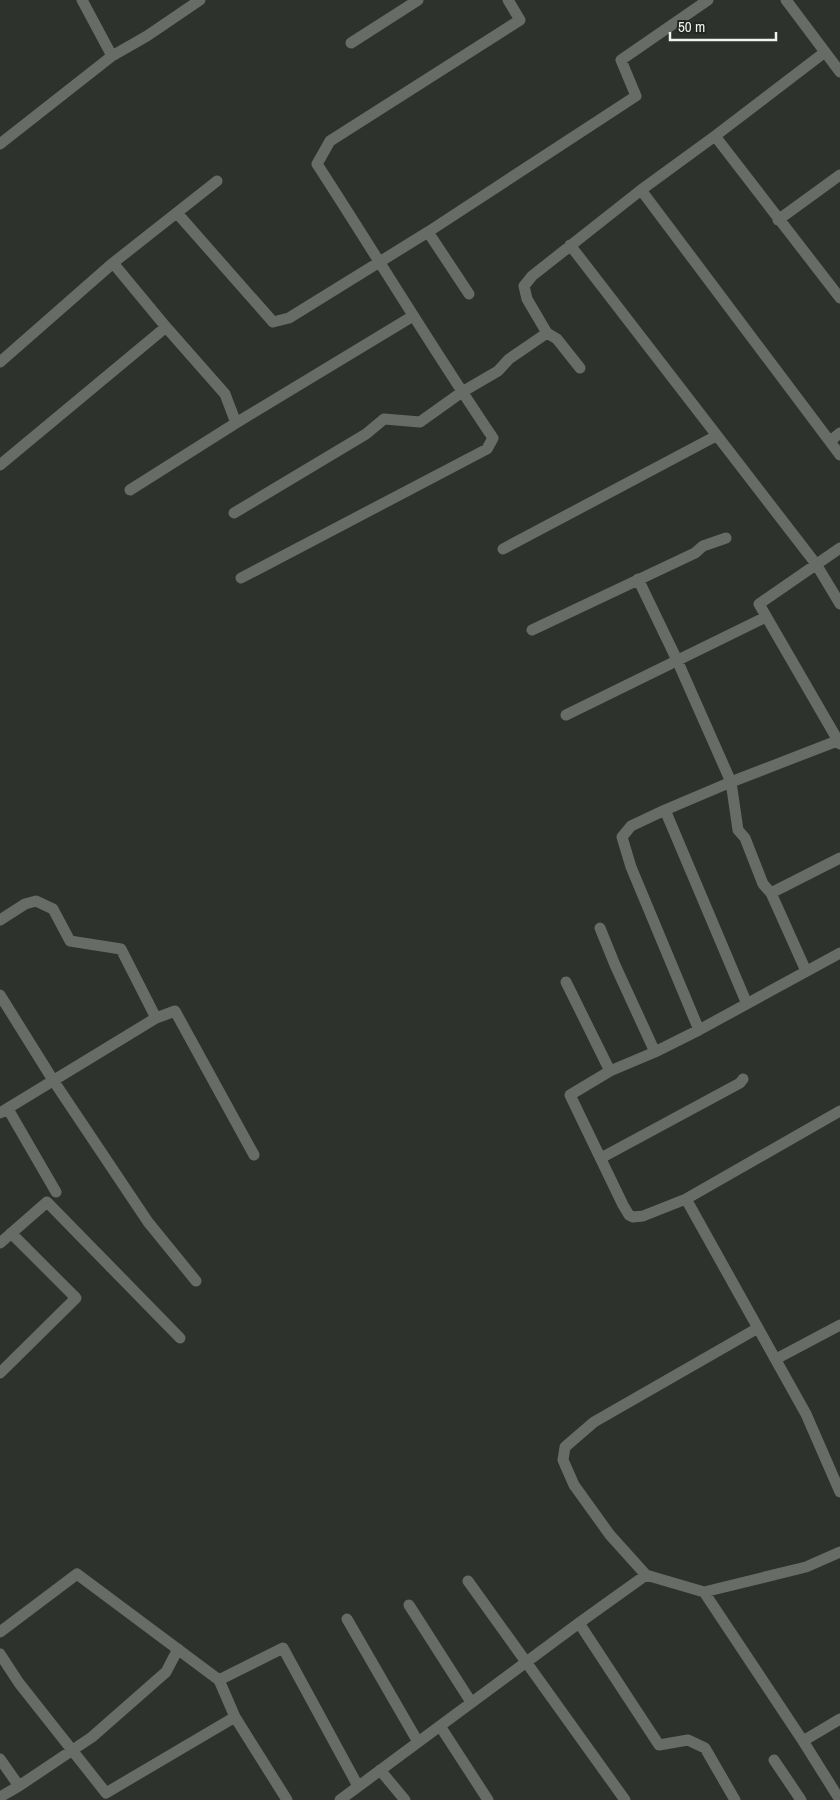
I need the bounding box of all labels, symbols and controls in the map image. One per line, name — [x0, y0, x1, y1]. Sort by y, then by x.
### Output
scale bar — [670, 10, 776, 42]
text: 50 m — [678, 16, 705, 37]

